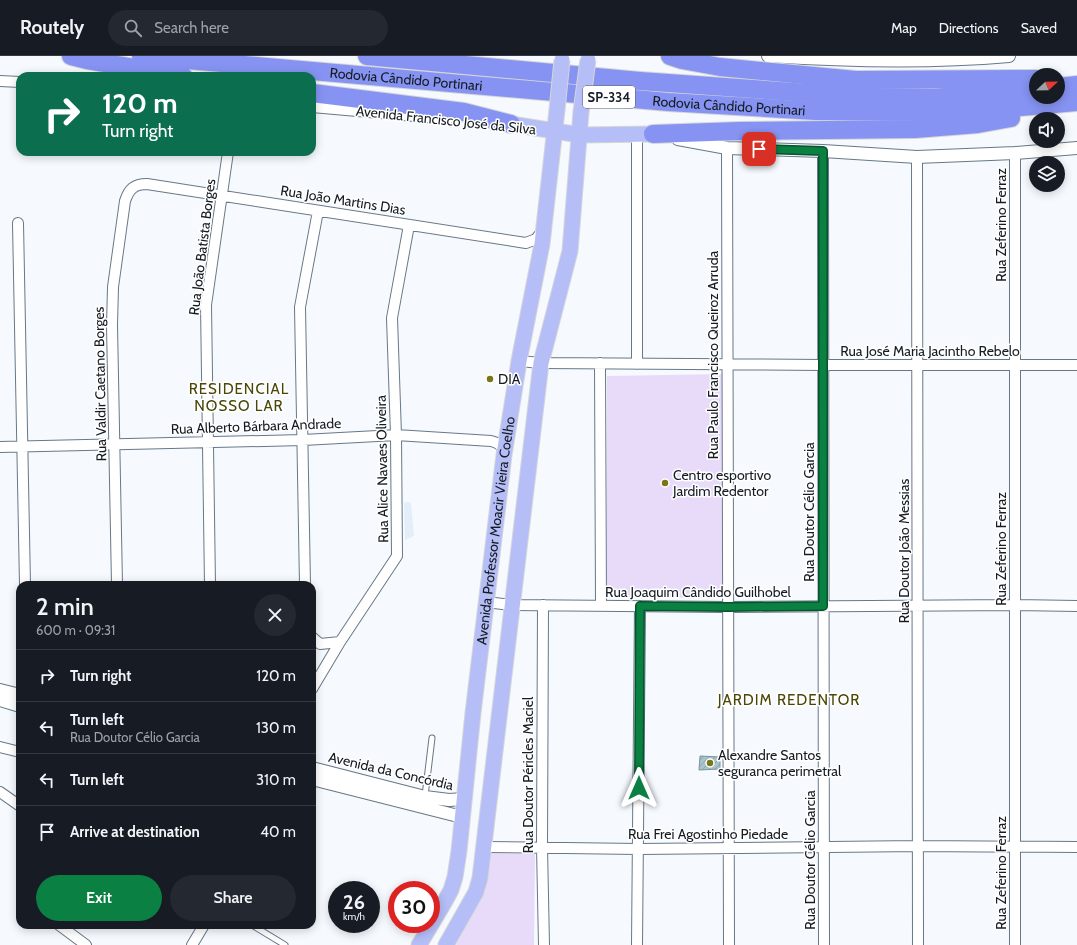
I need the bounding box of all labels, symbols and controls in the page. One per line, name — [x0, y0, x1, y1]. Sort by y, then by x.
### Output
search box — [108, 10, 388, 46]
text: Routely — [20, 16, 84, 39]
icon: search — [122, 17, 144, 39]
text: Search here — [154, 19, 229, 37]
text: Map — [891, 19, 917, 37]
text: Directions — [939, 19, 999, 37]
text: Saved — [1021, 19, 1057, 37]
street label: Rodovia Cândido Portinari — [329, 64, 483, 95]
north arrow — [1029, 68, 1065, 104]
map controls — [1029, 68, 1065, 192]
text: 120 m — [102, 86, 178, 120]
road number: SP-334 — [583, 86, 635, 108]
icon: right — [36, 88, 88, 140]
street label: Rodovia Cândido Portinari — [652, 92, 806, 119]
street label: Avenida Francisco José da Silva — [355, 102, 537, 138]
button: sound — [1029, 112, 1065, 148]
text: Turn right — [102, 120, 173, 142]
pin — [742, 132, 776, 166]
icon: arrive — [748, 138, 770, 160]
button: layers — [1029, 156, 1065, 192]
street label: Rua Zeferino Ferraz — [992, 168, 1010, 282]
street label: Rua João Batista Borges — [185, 177, 219, 316]
street label: Rua João Martins Dias — [279, 181, 407, 219]
street label: Rua Paulo Francisco Queiroz Arruda — [704, 251, 722, 459]
street label: Rua Valdir Caetano Borges — [90, 306, 110, 461]
street label: Rua José Maria Jacintho Rebelo — [840, 342, 1020, 360]
place label: DIA — [498, 370, 521, 388]
marker: DIA — [485, 374, 495, 384]
district label: RESIDENCIAL NOSSO LAR — [189, 380, 289, 415]
street label: Rua Alice Navaes Oliveira — [372, 395, 392, 543]
street label: Rua Alberto Bárbara Andrade — [170, 414, 342, 438]
street label: Avenida Professor Moacir Vieira Coelho — [472, 415, 519, 646]
street label: Rua Doutor Célio Garcia — [800, 442, 818, 582]
place label: Centro esportivo Jardim Redentor — [672, 466, 771, 500]
marker: Centro esportivo Jardim Redentor — [660, 478, 670, 488]
street label: Rua Doutor João Messias — [895, 478, 913, 623]
street label: Rua Zeferino Ferraz — [992, 492, 1010, 606]
street label: Rua Joaquim Cândido Guilhobel — [605, 583, 792, 601]
text: 2 min — [36, 592, 94, 621]
button: close — [254, 594, 296, 636]
text: 600 m · 09:31 — [36, 622, 115, 638]
icon: right — [36, 665, 58, 687]
text: Turn right — [70, 667, 131, 685]
text: 120 m — [256, 667, 296, 685]
district label: JARDIM REDENTOR — [717, 691, 860, 709]
street label: Rua Doutor Péricles Maciel — [519, 696, 537, 853]
text: Turn left — [70, 711, 124, 729]
icon: left — [36, 717, 58, 739]
text: 130 m — [256, 719, 296, 737]
text: Rua Doutor Célio Garcia — [70, 729, 200, 745]
place label: Alexandre Santos seguranca perimetral — [718, 746, 842, 780]
street label: Avenida da Concórdia — [327, 748, 456, 794]
marker: Alexandre Santos seguranca perimetral — [705, 758, 715, 768]
position arrow — [618, 767, 660, 809]
icon: left — [36, 769, 58, 791]
text: Turn left — [70, 771, 124, 789]
text: 310 m — [256, 771, 296, 789]
street label: Rua Doutor Célio Garcia — [801, 790, 819, 930]
street label: Rua Zeferino Ferraz — [992, 816, 1010, 930]
icon: arrive — [36, 821, 58, 843]
text: Arrive at destination — [70, 823, 200, 841]
text: 40 m — [260, 823, 296, 841]
street label: Rua Frei Agostinho Piedade — [628, 825, 788, 843]
button: Exit — [36, 875, 162, 921]
button: Share — [170, 875, 296, 921]
speed limit sign: 30 — [388, 881, 440, 933]
text: 26 — [343, 890, 365, 914]
text: km/h — [343, 910, 365, 923]

